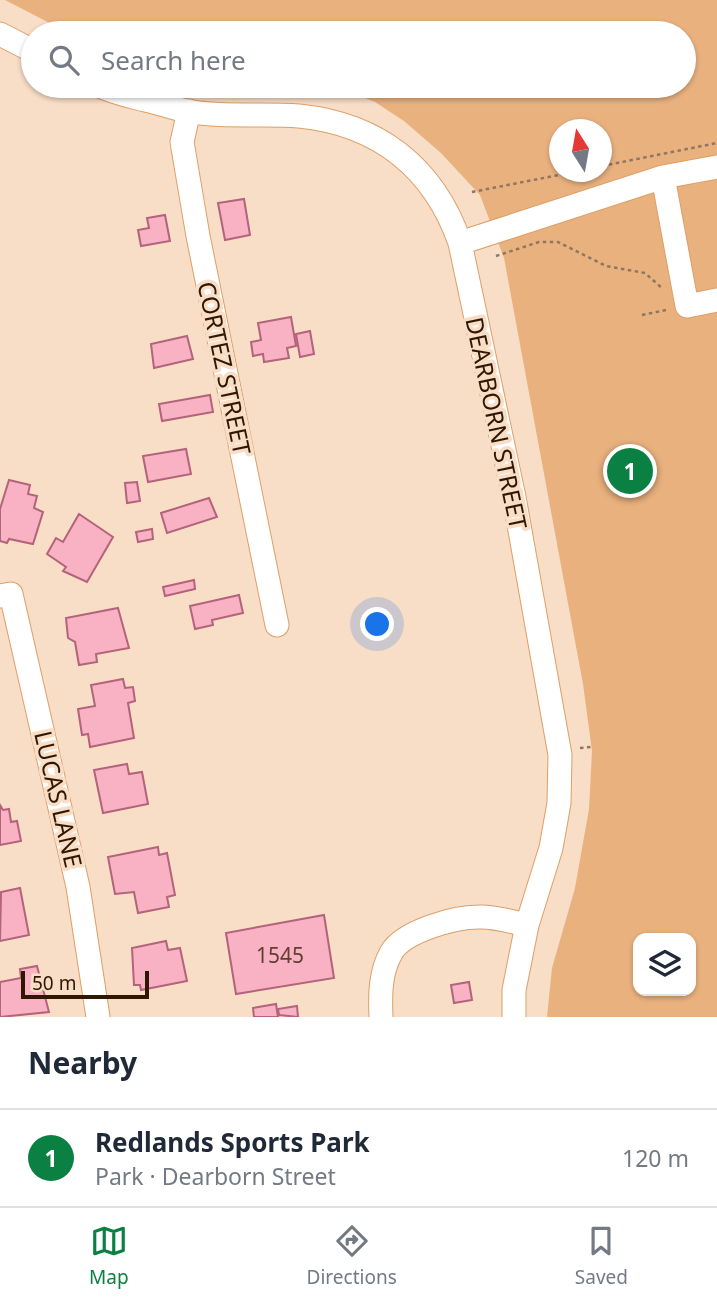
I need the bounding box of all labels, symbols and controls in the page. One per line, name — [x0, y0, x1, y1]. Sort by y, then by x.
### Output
search box — [21, 21, 696, 98]
icon: search — [45, 41, 83, 79]
text: Search here — [101, 42, 246, 78]
north arrow — [549, 119, 612, 182]
street label: CORTEZ STREET — [191, 278, 260, 458]
street label: DEARBORN STREET — [458, 314, 536, 533]
pin: 1 — [607, 445, 653, 497]
your location — [360, 607, 394, 641]
street label: LUCAS LANE — [27, 727, 91, 871]
map controls — [633, 933, 696, 996]
button: layers — [633, 933, 696, 996]
house number: 1545 — [256, 941, 304, 969]
scale bar — [21, 968, 149, 1000]
text: 50 m — [32, 970, 76, 996]
text: Nearby — [28, 1042, 137, 1083]
text: Redlands Sports Park — [95, 1124, 370, 1160]
text: 1 — [44, 1142, 58, 1174]
text: 120 m — [622, 1142, 689, 1174]
text: Park · Dearborn Street — [95, 1160, 336, 1192]
tab: Map — [89, 1222, 129, 1290]
tab: Directions — [307, 1222, 397, 1290]
tab: Saved — [575, 1222, 628, 1290]

